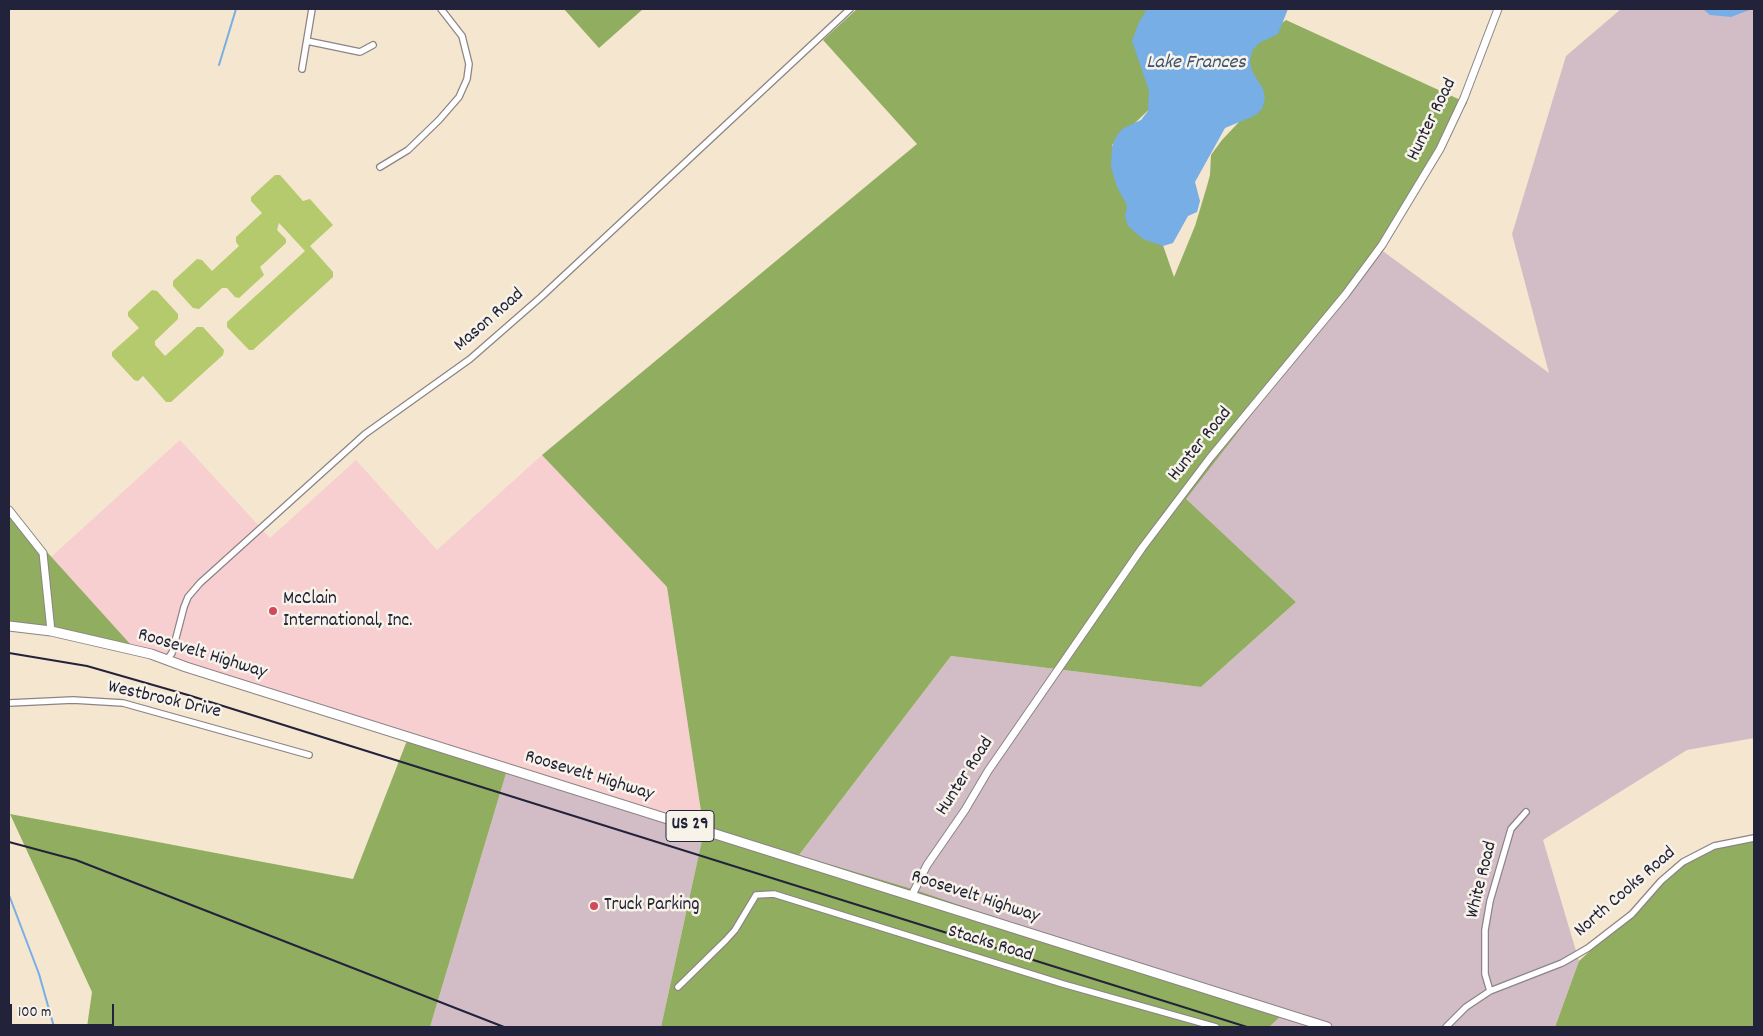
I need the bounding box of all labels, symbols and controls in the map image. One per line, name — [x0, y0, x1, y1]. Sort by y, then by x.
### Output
water label: Lake Frances — [1146, 52, 1246, 76]
street label: Hunter Road — [1403, 75, 1463, 165]
street label: Mason Road — [450, 284, 530, 358]
street label: Hunter Road — [1164, 403, 1238, 487]
place label: McClain International, Inc. — [283, 589, 412, 633]
marker: McClain International, Inc. — [267, 605, 279, 617]
street label: Roosevelt Highway — [135, 625, 269, 685]
street label: Westbrook Drive — [105, 677, 223, 725]
street label: Hunter Road — [932, 733, 1000, 821]
street label: Roosevelt Highway — [522, 747, 656, 807]
road number: US 29 — [666, 810, 714, 841]
street label: White Road — [1462, 839, 1504, 921]
street label: North Cooks Road — [1571, 843, 1681, 943]
street label: Roosevelt Highway — [908, 866, 1042, 930]
place label: Truck Parking — [604, 895, 700, 917]
marker: Truck Parking — [588, 900, 600, 912]
street label: Stacks Road — [945, 921, 1035, 969]
scale bar — [12, 994, 116, 1026]
text: 100 m — [18, 1002, 51, 1024]

